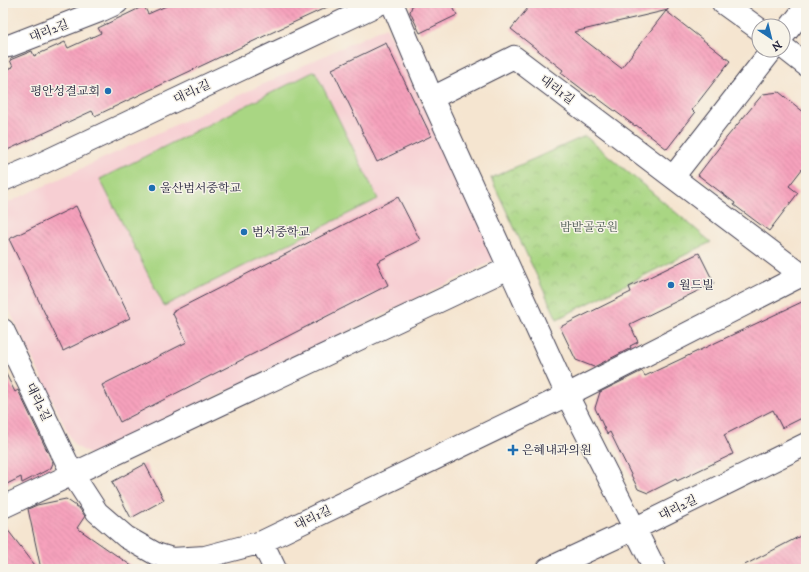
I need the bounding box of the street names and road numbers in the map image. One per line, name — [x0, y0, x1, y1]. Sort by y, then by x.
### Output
street label: 대리2길 — [27, 17, 71, 45]
street label: 대리1길 — [537, 72, 577, 108]
street label: 대리1길 — [171, 77, 213, 107]
street label: 대리2길 — [22, 380, 54, 424]
street label: 대리2길 — [656, 492, 700, 524]
street label: 대리1길 — [292, 503, 334, 533]

